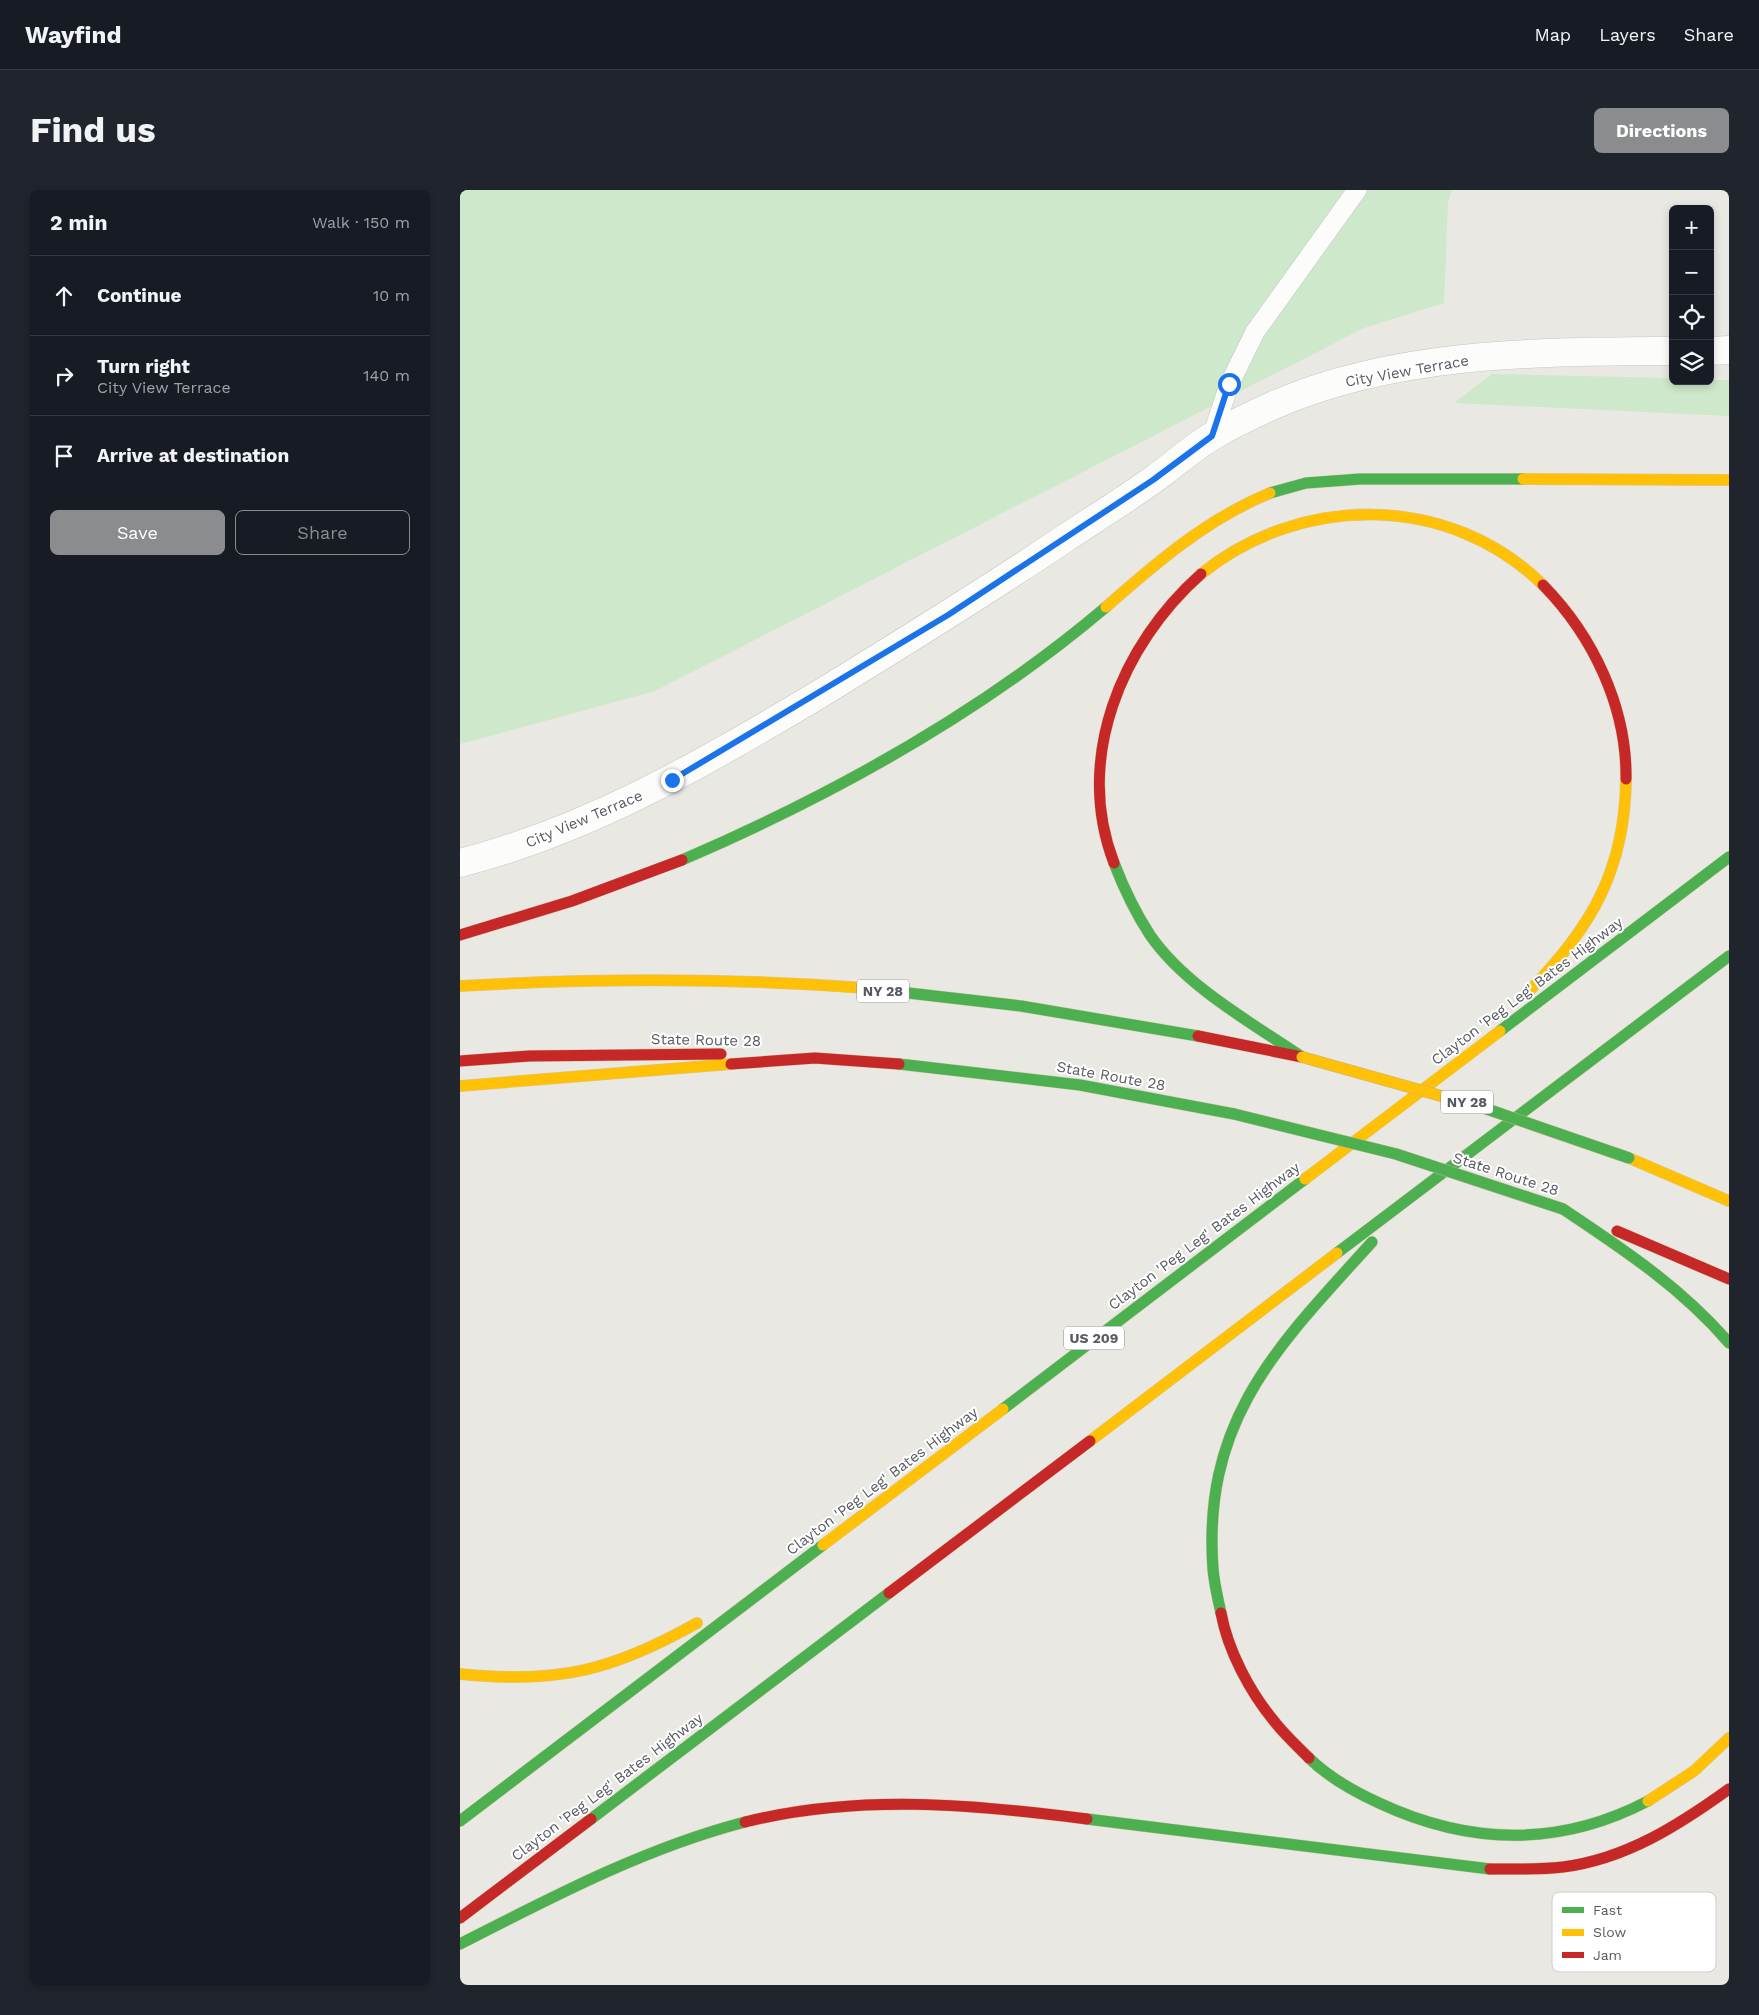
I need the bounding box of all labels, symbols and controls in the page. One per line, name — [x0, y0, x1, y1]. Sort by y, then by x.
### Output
text: Wayfind — [25, 21, 121, 49]
text: Map — [1534, 24, 1571, 45]
text: Layers — [1599, 24, 1656, 45]
text: Share — [1684, 24, 1734, 45]
button: Directions — [1594, 108, 1729, 153]
text: Find us — [30, 109, 156, 151]
map controls — [1669, 205, 1714, 385]
button: + — [1669, 205, 1714, 250]
text: 2 min — [50, 210, 107, 235]
text: Walk · 150 m — [312, 213, 410, 232]
button: − — [1669, 250, 1714, 295]
icon: ahead — [50, 282, 78, 310]
text: Continue — [97, 284, 181, 307]
text: 10 m — [373, 286, 410, 305]
button: locate — [1669, 295, 1714, 340]
button: layers — [1669, 340, 1714, 385]
street label: City View Terrace — [1344, 351, 1470, 391]
text: Turn right — [97, 355, 190, 378]
icon: right — [50, 362, 78, 390]
text: 140 m — [363, 366, 410, 385]
route start — [1218, 373, 1241, 396]
text: City View Terrace — [97, 378, 231, 397]
icon: arrive — [50, 442, 78, 470]
text: Arrive at destination — [97, 444, 289, 467]
button: Save — [50, 510, 225, 555]
button: Share — [235, 510, 410, 555]
route end — [661, 769, 684, 792]
street label: City View Terrace — [523, 786, 645, 852]
street label: Clayton 'Peg Leg' Bates Highway — [1428, 913, 1626, 1069]
road number: NY 28 — [857, 979, 909, 1002]
street label: State Route 28 — [651, 1030, 761, 1050]
street label: State Route 28 — [1055, 1058, 1167, 1094]
road number: NY 28 — [1441, 1090, 1493, 1114]
street label: State Route 28 — [1451, 1148, 1561, 1200]
street label: Clayton 'Peg Leg' Bates Highway — [1105, 1158, 1303, 1314]
road number: US 209 — [1064, 1326, 1124, 1350]
street label: Clayton 'Peg Leg' Bates Highway — [783, 1403, 981, 1559]
street label: Clayton 'Peg Leg' Bates Highway — [508, 1709, 706, 1865]
legend — [1552, 1892, 1716, 1972]
text: Fast — [1593, 1902, 1622, 1918]
text: Slow — [1593, 1924, 1626, 1940]
text: Jam — [1593, 1947, 1622, 1963]

